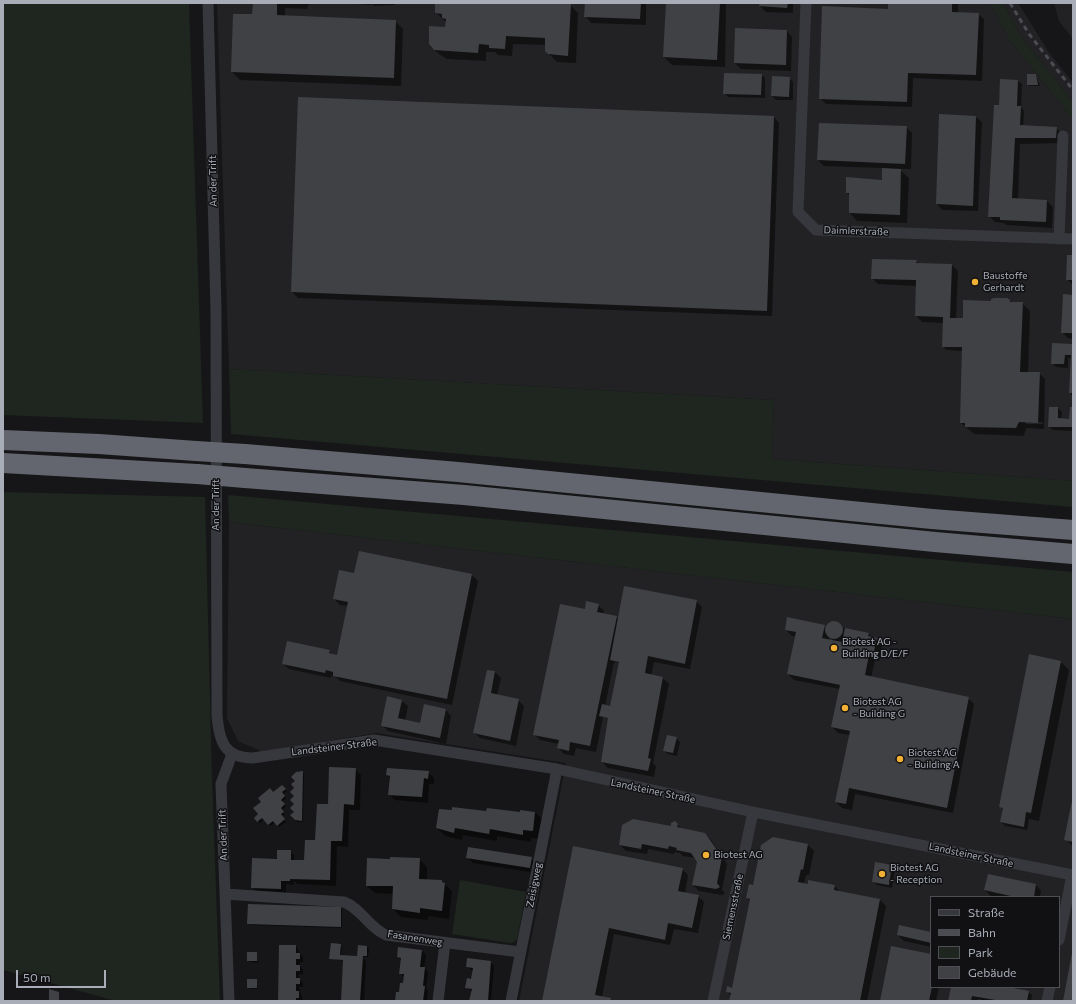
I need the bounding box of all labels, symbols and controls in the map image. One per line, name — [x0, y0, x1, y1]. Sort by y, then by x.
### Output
street label: An der Trift — [207, 155, 219, 207]
street label: Daimlerstraße — [824, 224, 888, 238]
place label: Baustoffe Gerhardt — [983, 270, 1027, 294]
marker: Baustoffe Gerhardt — [970, 277, 980, 287]
street label: An der Trift — [210, 479, 222, 531]
place label: Biotest AG - Building D/E/F — [842, 636, 908, 660]
marker: Biotest AG - Building D/E/F — [829, 643, 839, 653]
place label: Biotest AG - Building G — [853, 696, 905, 720]
marker: Biotest AG - Building G — [840, 703, 850, 713]
street label: Landsteiner Straße — [291, 736, 377, 758]
place label: Biotest AG - Building A — [908, 747, 960, 770]
marker: Biotest AG - Building A — [895, 754, 905, 764]
street label: Landsteiner Straße — [610, 776, 696, 806]
street label: An der Trift — [216, 809, 230, 861]
street label: Landsteiner Straße — [928, 840, 1014, 870]
place label: Biotest AG — [714, 849, 763, 861]
marker: Biotest AG — [701, 850, 711, 860]
street label: Zeisigweg — [524, 861, 544, 909]
place label: Biotest AG - Reception — [890, 862, 942, 886]
marker: Biotest AG - Reception — [877, 869, 887, 879]
street label: Siemensstraße — [720, 873, 746, 941]
legend — [930, 896, 1060, 988]
text: Straße — [968, 905, 1004, 919]
text: Bahn — [968, 925, 996, 939]
street label: Fasanenweg — [387, 928, 443, 948]
text: Park — [968, 945, 993, 959]
scale bar — [18, 962, 108, 988]
text: Gebäude — [968, 965, 1016, 979]
text: 50 m — [23, 970, 51, 984]

